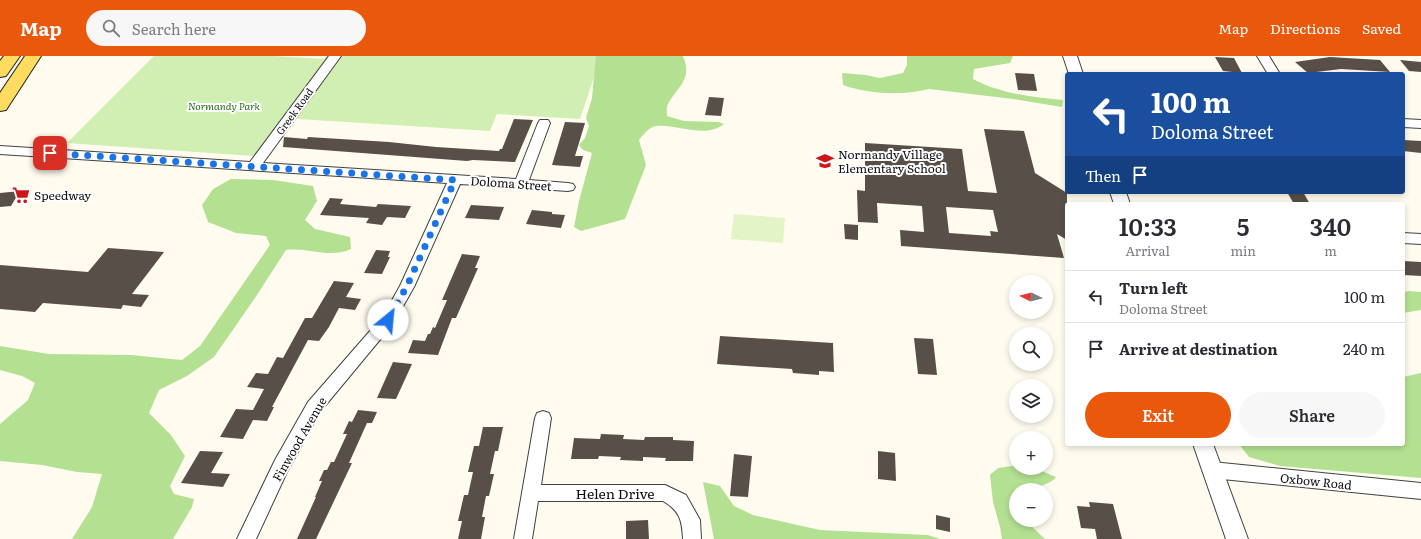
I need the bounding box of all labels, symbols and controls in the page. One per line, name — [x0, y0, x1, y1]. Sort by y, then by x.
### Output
search box — [86, 10, 366, 46]
text: Map — [20, 14, 62, 42]
icon: search — [100, 17, 122, 39]
text: Search here — [132, 17, 216, 40]
text: Map — [1218, 18, 1248, 38]
text: Directions — [1270, 18, 1340, 38]
text: Saved — [1362, 18, 1401, 38]
text: 100 m — [1151, 80, 1231, 122]
street label: Greek Road — [272, 84, 316, 138]
icon: left — [1085, 88, 1137, 140]
park label: Normandy Park — [188, 98, 260, 113]
text: Doloma Street — [1151, 118, 1274, 145]
pin — [33, 136, 67, 170]
icon: arrive — [39, 142, 61, 164]
place label: Normandy Village Elementary School — [838, 145, 946, 177]
school or university icon: Normandy Village Elementary School — [815, 151, 835, 171]
text: Then — [1085, 164, 1121, 187]
icon: arrive — [1129, 164, 1151, 186]
street label: Doloma Street — [470, 171, 553, 195]
supermarket icon: Speedway — [11, 185, 31, 205]
place label: Speedway — [34, 186, 91, 204]
text: 10:33 — [1119, 208, 1177, 243]
text: 5 — [1237, 208, 1250, 243]
text: 340 — [1310, 208, 1351, 243]
text: Arrival — [1125, 241, 1170, 260]
text: min — [1230, 241, 1256, 260]
text: m — [1324, 241, 1337, 260]
north arrow — [1009, 275, 1053, 319]
map controls — [1009, 275, 1053, 527]
text: Turn left — [1119, 276, 1188, 299]
text: 100 m — [1344, 285, 1385, 308]
icon: left — [1085, 286, 1107, 308]
position arrow — [367, 299, 409, 341]
text: Doloma Street — [1119, 299, 1208, 318]
button: search — [1009, 327, 1053, 371]
text: Arrive at destination — [1119, 337, 1278, 360]
text: 240 m — [1343, 337, 1385, 360]
icon: arrive — [1085, 338, 1107, 360]
button: layers — [1009, 379, 1053, 423]
button: Exit — [1085, 392, 1231, 438]
button: Share — [1239, 392, 1385, 438]
street label: Finwood Avenue — [267, 393, 331, 485]
button: + — [1009, 431, 1053, 475]
street label: Oxbow Road — [1279, 468, 1353, 494]
street label: Helen Drive — [575, 483, 655, 503]
button: − — [1009, 483, 1053, 527]

